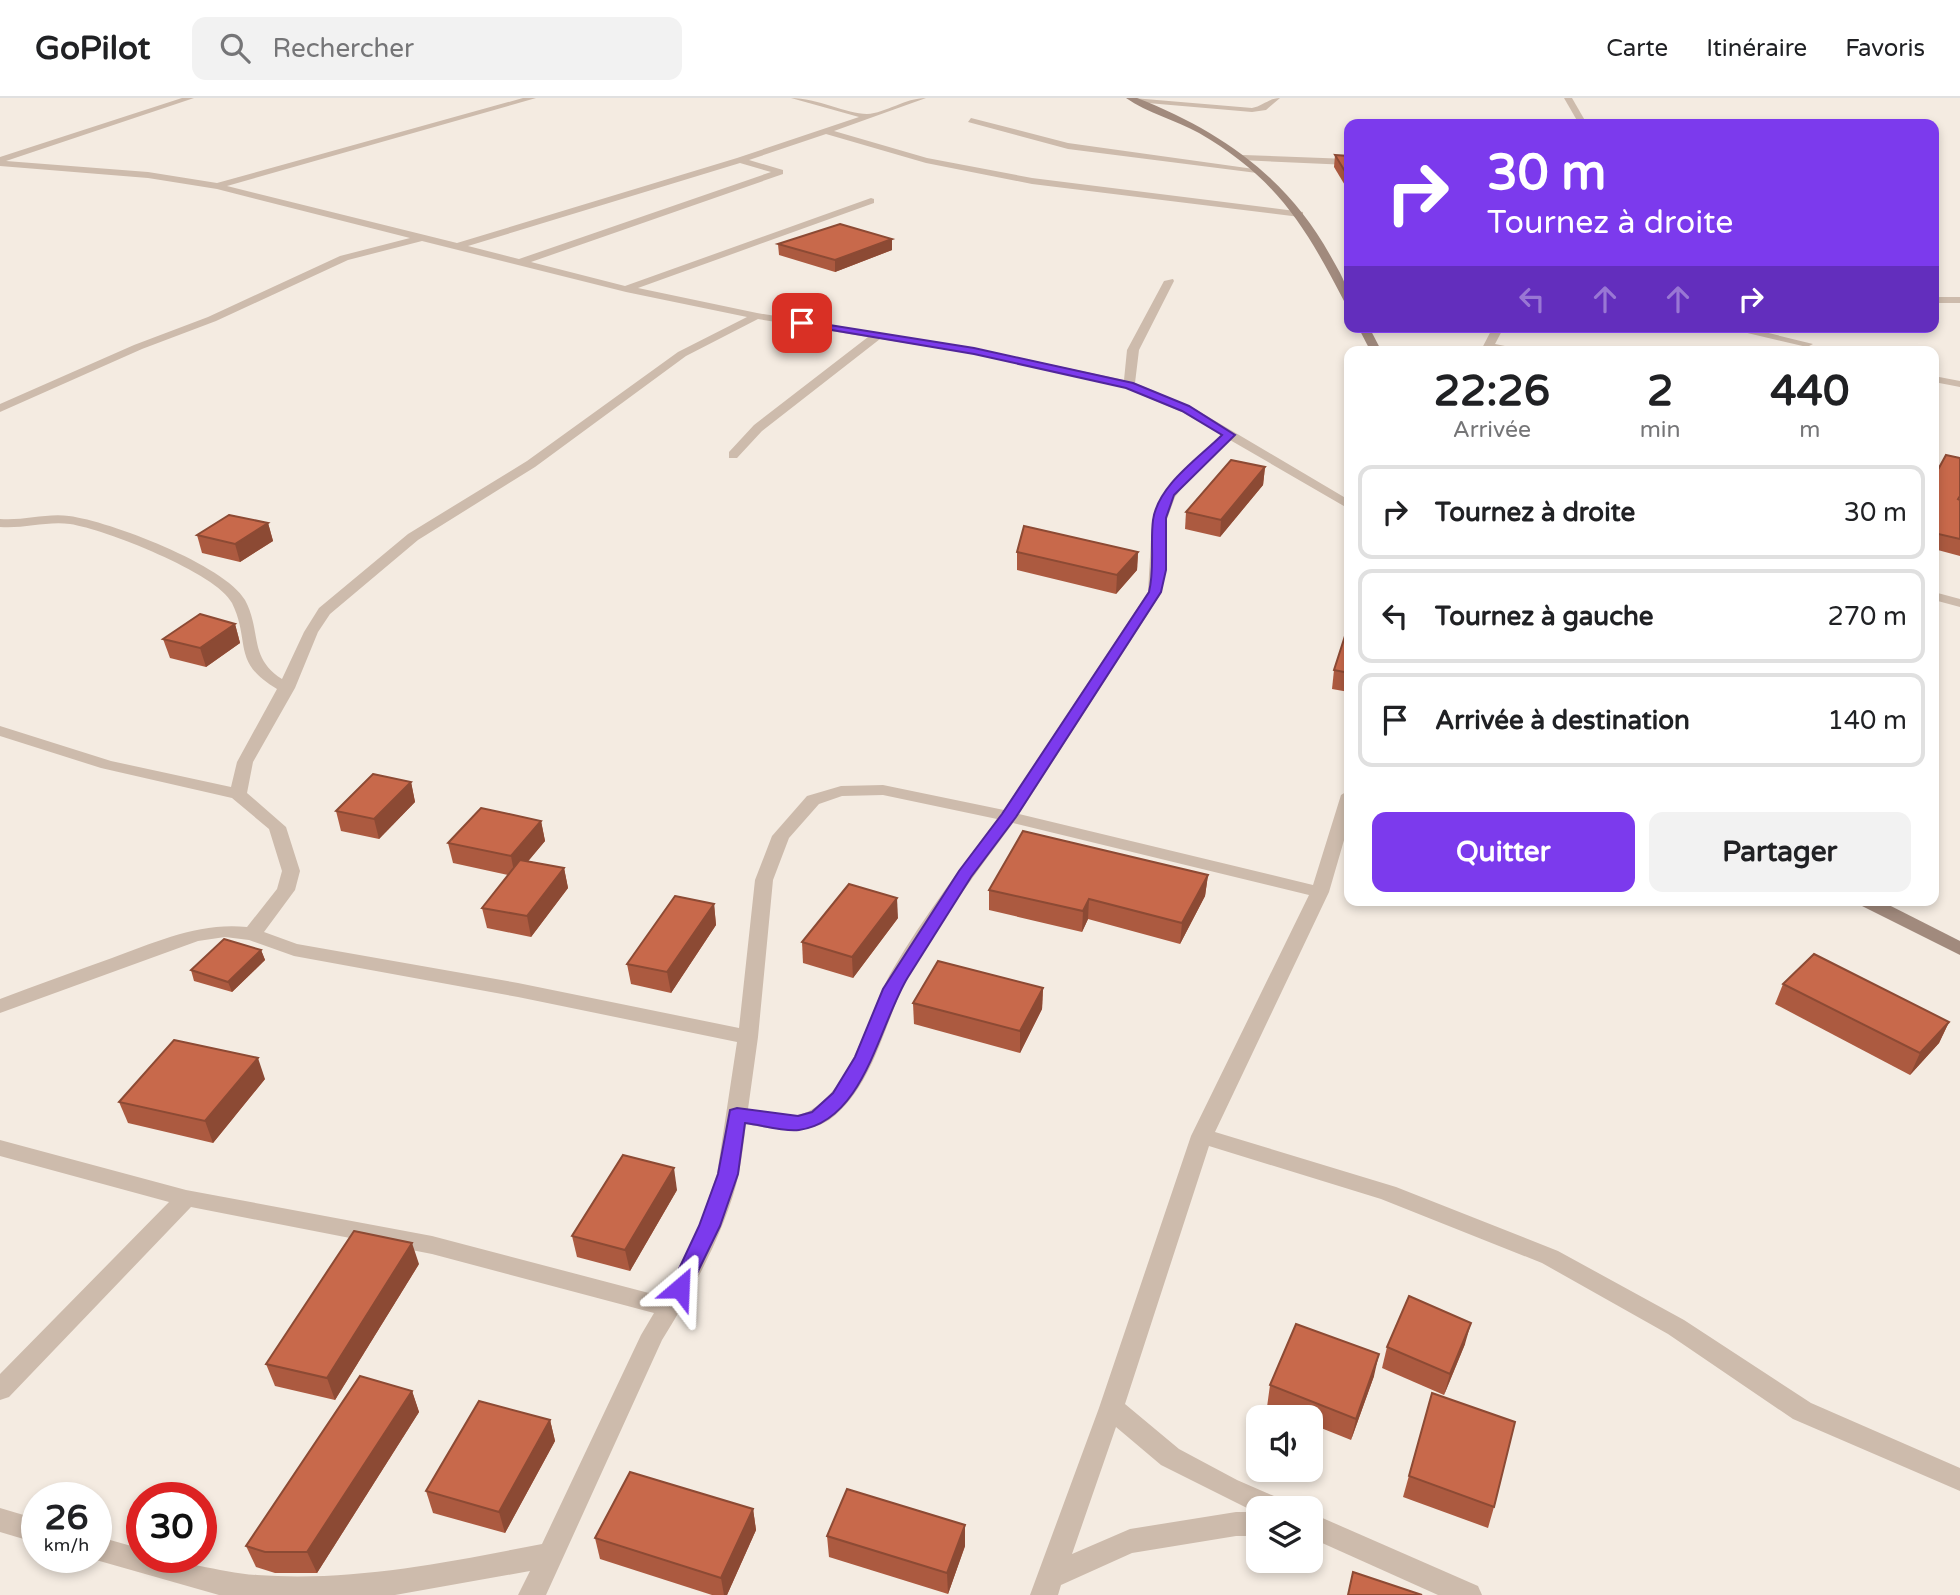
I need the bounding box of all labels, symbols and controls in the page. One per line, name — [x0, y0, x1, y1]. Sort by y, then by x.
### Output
search box — [192, 17, 682, 80]
text: GoPilot — [35, 29, 150, 68]
icon: search — [216, 29, 254, 67]
text: Rechercher — [272, 33, 414, 64]
text: Carte — [1606, 34, 1668, 63]
text: Itinéraire — [1706, 34, 1807, 63]
text: Favoris — [1845, 34, 1925, 63]
text: 30 m — [1487, 144, 1606, 203]
icon: right — [1372, 147, 1463, 238]
text: Tournez à droite — [1487, 204, 1733, 242]
icon: left — [1513, 280, 1551, 318]
icon: ahead — [1586, 280, 1624, 318]
icon: ahead — [1659, 280, 1697, 318]
icon: right — [1732, 280, 1770, 318]
pin — [772, 293, 832, 353]
icon: arrive — [783, 304, 821, 342]
text: 22:26 — [1434, 366, 1550, 417]
text: 2 — [1647, 366, 1673, 417]
text: 440 — [1770, 366, 1849, 417]
text: Arrivée — [1453, 416, 1531, 444]
text: min — [1640, 416, 1681, 444]
text: m — [1799, 416, 1820, 444]
icon: right — [1376, 493, 1414, 531]
text: Tournez à droite — [1435, 497, 1635, 528]
text: 30 m — [1844, 497, 1907, 528]
icon: left — [1376, 597, 1414, 635]
text: Tournez à gauche — [1435, 601, 1654, 632]
text: 270 m — [1827, 601, 1907, 632]
icon: arrive — [1376, 701, 1414, 739]
text: Arrivée à destination — [1435, 705, 1690, 736]
text: 140 m — [1827, 705, 1907, 736]
button: Quitter — [1372, 812, 1635, 892]
button: Partager — [1649, 812, 1911, 892]
position arrow — [643, 1251, 717, 1325]
map controls — [1246, 1405, 1323, 1573]
button: sound — [1246, 1405, 1323, 1482]
speed limit sign: 30 — [126, 1482, 217, 1573]
button: layers — [1246, 1496, 1323, 1573]
text: 26 — [45, 1497, 88, 1539]
text: km/h — [44, 1534, 89, 1556]

